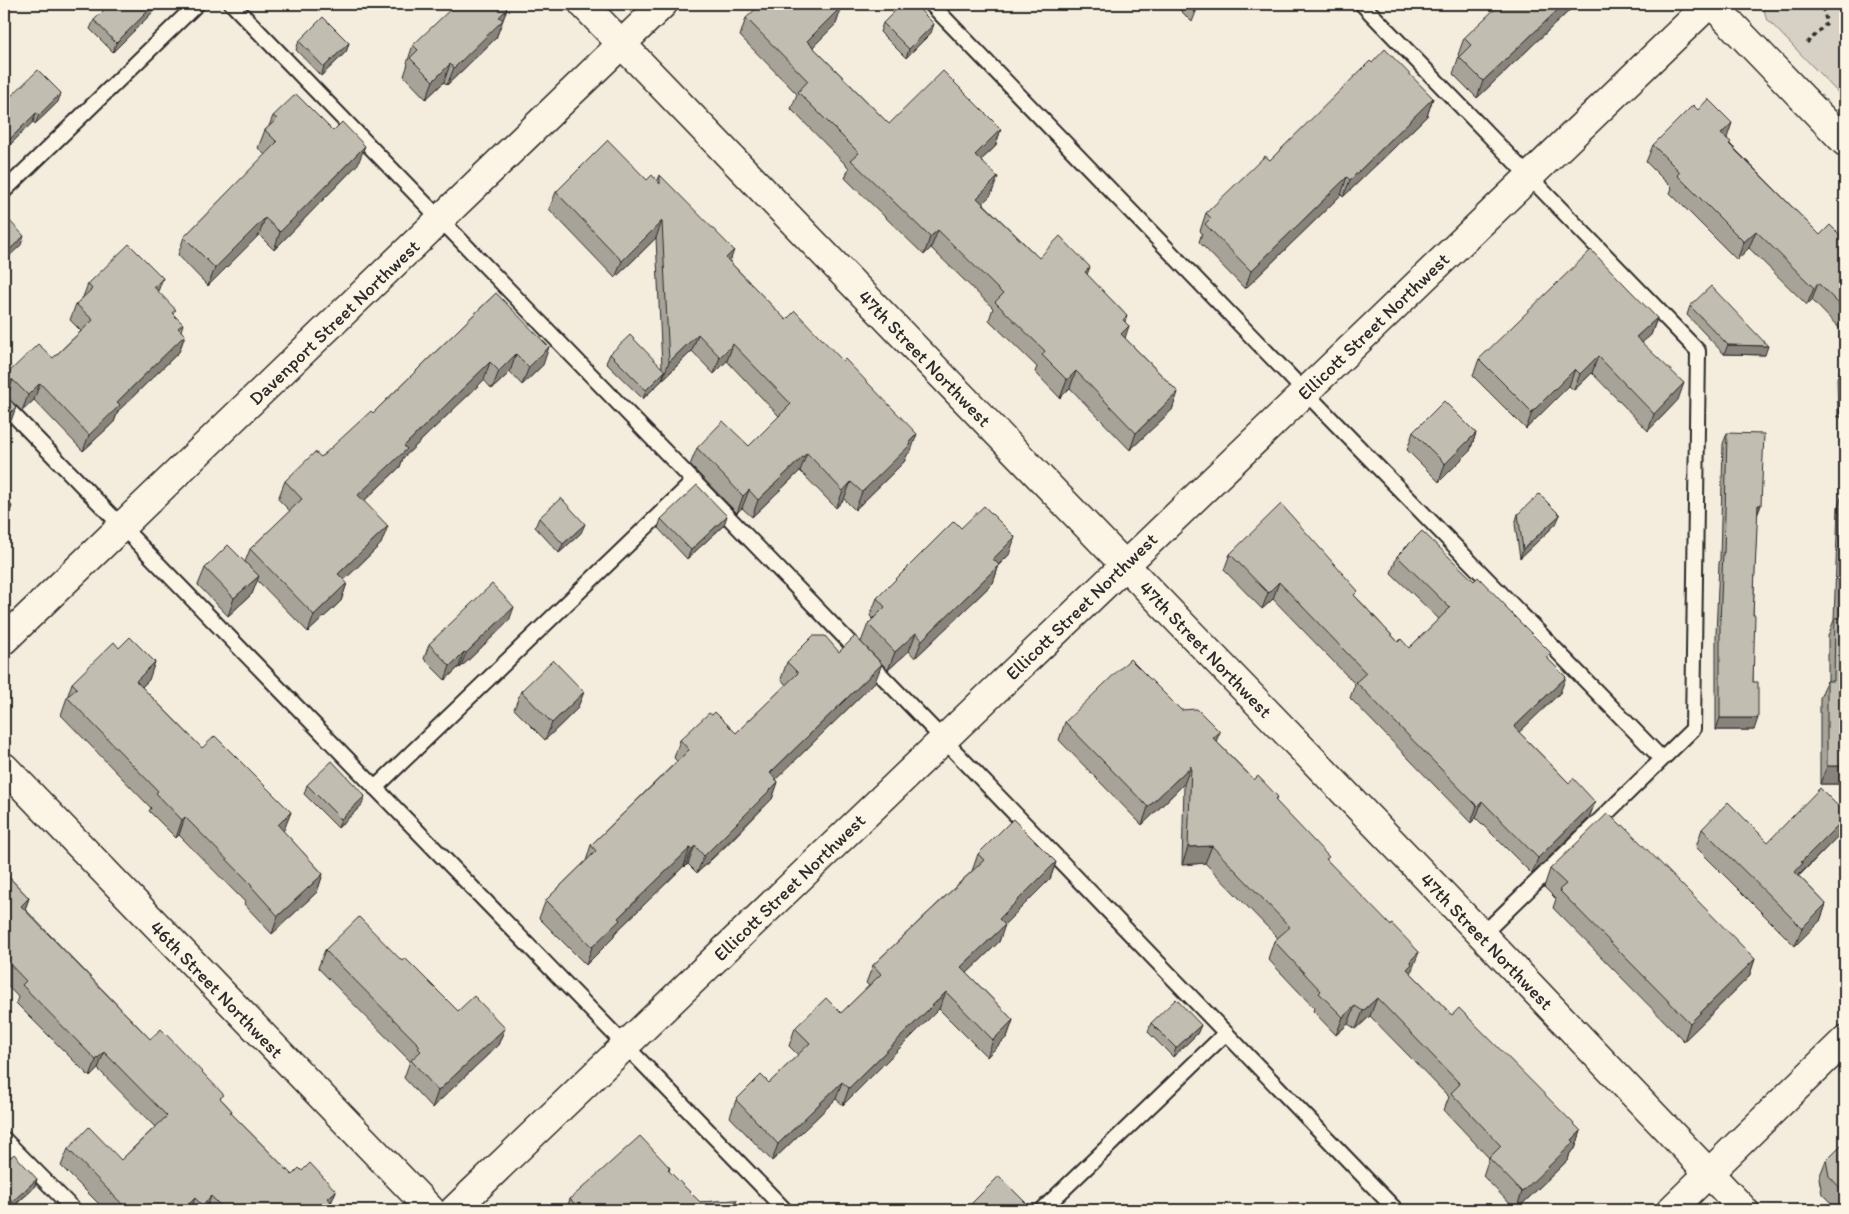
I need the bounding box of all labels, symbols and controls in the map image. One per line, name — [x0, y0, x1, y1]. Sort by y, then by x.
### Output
street label: Davenport Street Northwest — [244, 235, 424, 410]
street label: Ellicott Street Northwest — [1293, 248, 1454, 405]
street label: 47th Street Northwest — [853, 285, 996, 432]
street label: Ellicott Street Northwest — [1001, 528, 1162, 685]
street label: 47th Street Northwest — [1134, 576, 1277, 723]
street label: Ellicott Street Northwest — [709, 809, 870, 966]
street label: 47th Street Northwest — [1415, 868, 1558, 1015]
street label: 46th Street Northwest — [145, 916, 288, 1063]

